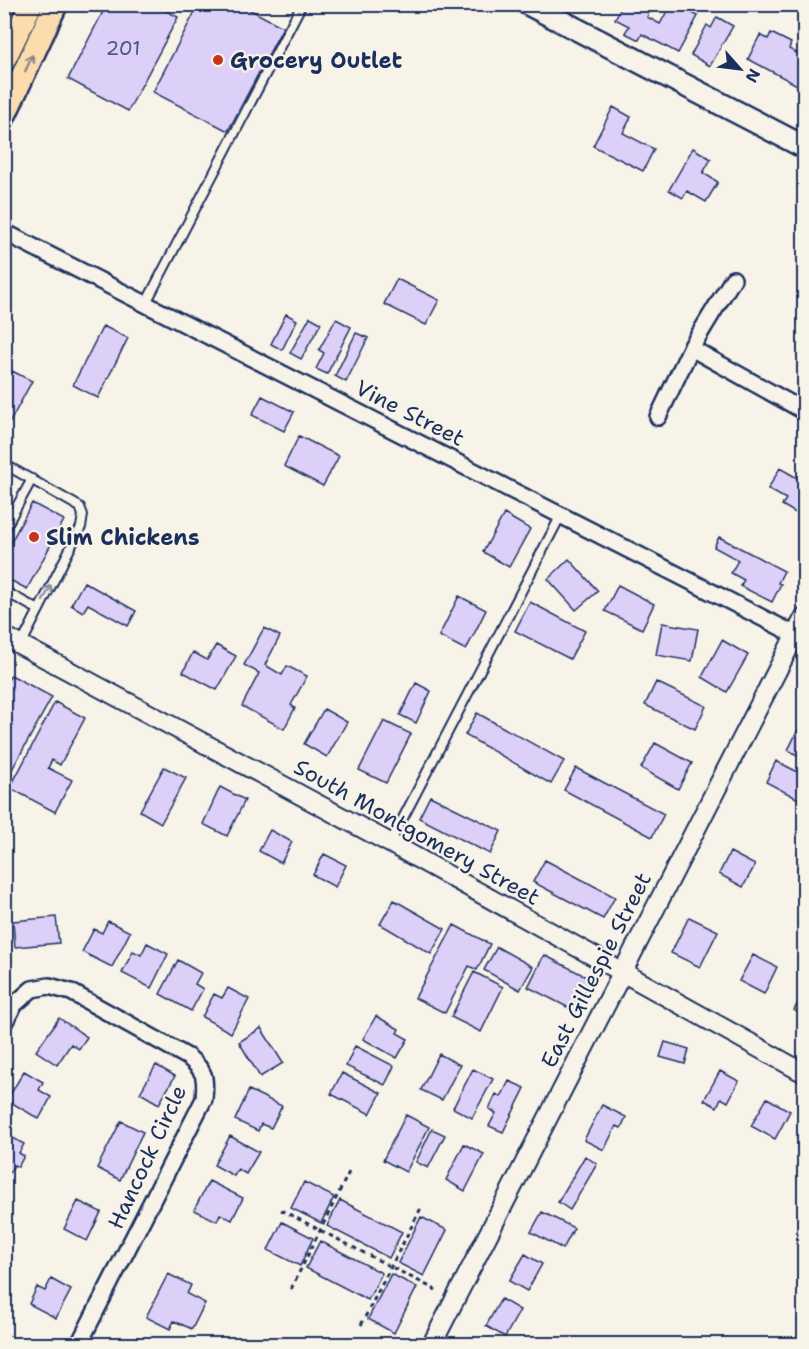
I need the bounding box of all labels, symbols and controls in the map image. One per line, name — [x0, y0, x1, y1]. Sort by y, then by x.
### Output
house number: 201 — [105, 35, 141, 61]
north arrow — [710, 39, 770, 99]
place label: Grocery Outlet — [230, 46, 402, 75]
marker: Grocery Outlet — [211, 53, 225, 67]
one-way arrow — [24, 54, 36, 72]
text: N — [741, 65, 765, 86]
street label: Vine Street — [350, 373, 470, 453]
place label: Slim Chickens — [46, 523, 200, 552]
marker: Slim Chickens — [27, 530, 41, 544]
one-way arrow — [42, 584, 54, 602]
street label: South Montgomery Street — [289, 752, 545, 912]
street label: East Gillespie Street — [534, 867, 658, 1073]
street label: Hancock Circle — [101, 1080, 193, 1234]

